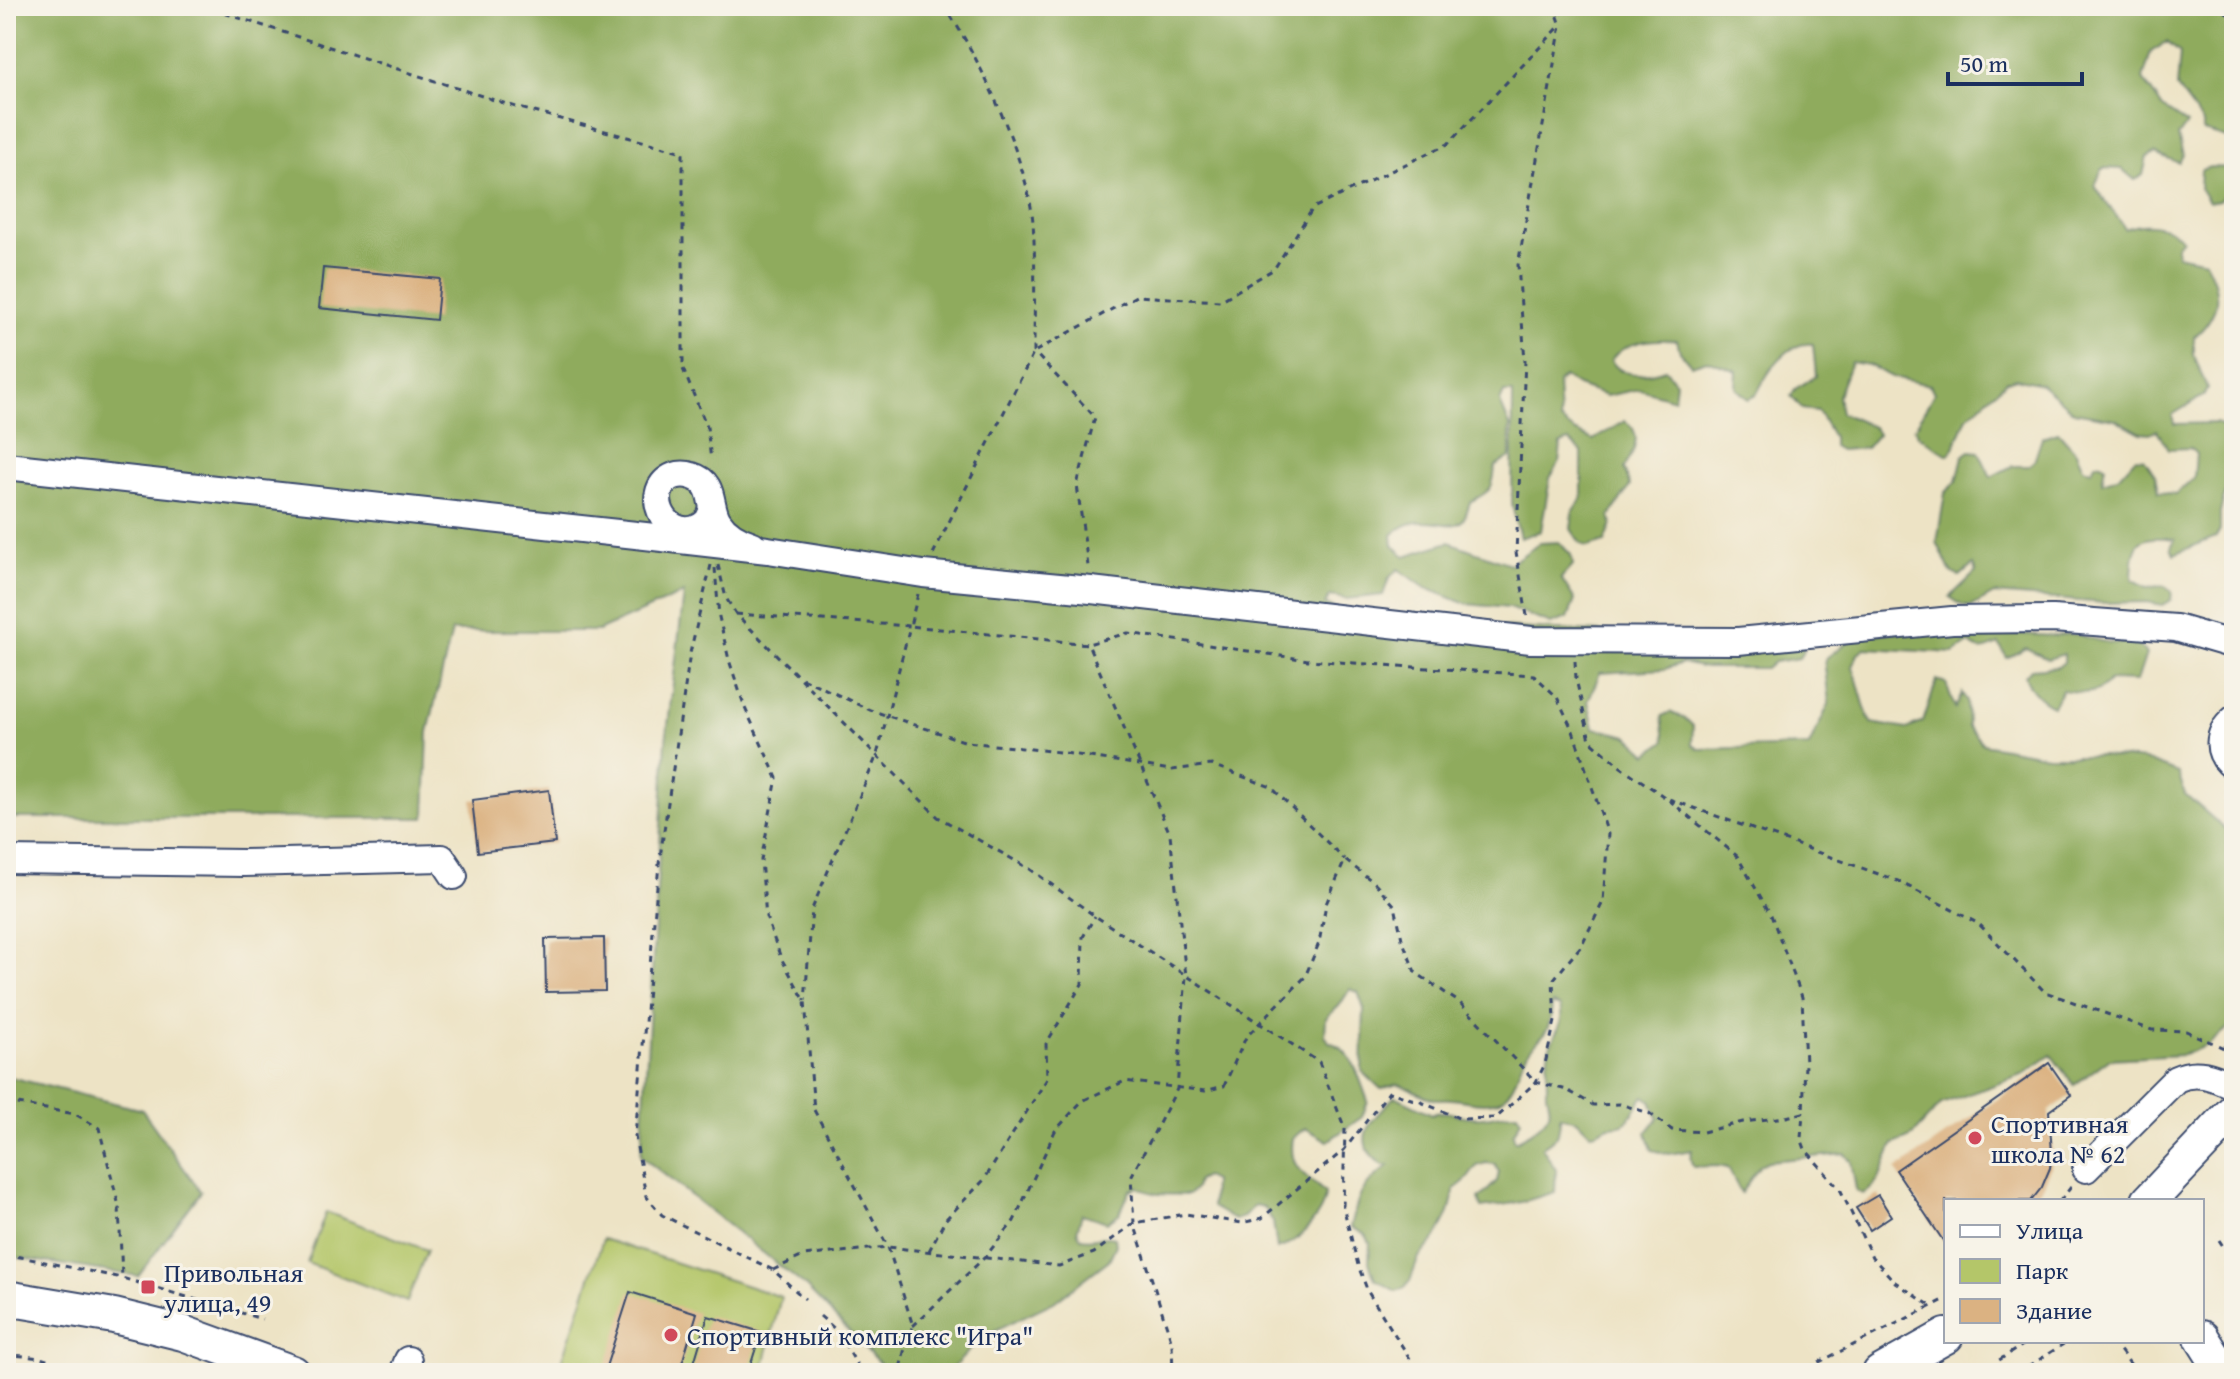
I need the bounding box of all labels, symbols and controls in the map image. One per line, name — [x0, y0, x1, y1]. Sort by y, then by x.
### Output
scale bar — [1948, 36, 2082, 86]
text: 50 m — [1960, 46, 2008, 81]
place label: Спортивная школа № 62 — [1991, 1104, 2128, 1173]
marker: Спортивная школа № 62 — [1966, 1129, 1984, 1147]
legend — [1944, 1199, 2204, 1343]
text: Улица — [2016, 1213, 2084, 1248]
place label: Привольная улица, 49 — [163, 1253, 303, 1322]
text: Парк — [2016, 1253, 2069, 1288]
marker: Привольная улица, 49 — [139, 1278, 157, 1296]
text: Здание — [2016, 1293, 2092, 1328]
place label: Спортивный комплекс "Игра" — [687, 1316, 1034, 1355]
marker: Спортивный комплекс "Игра" — [662, 1326, 680, 1344]

